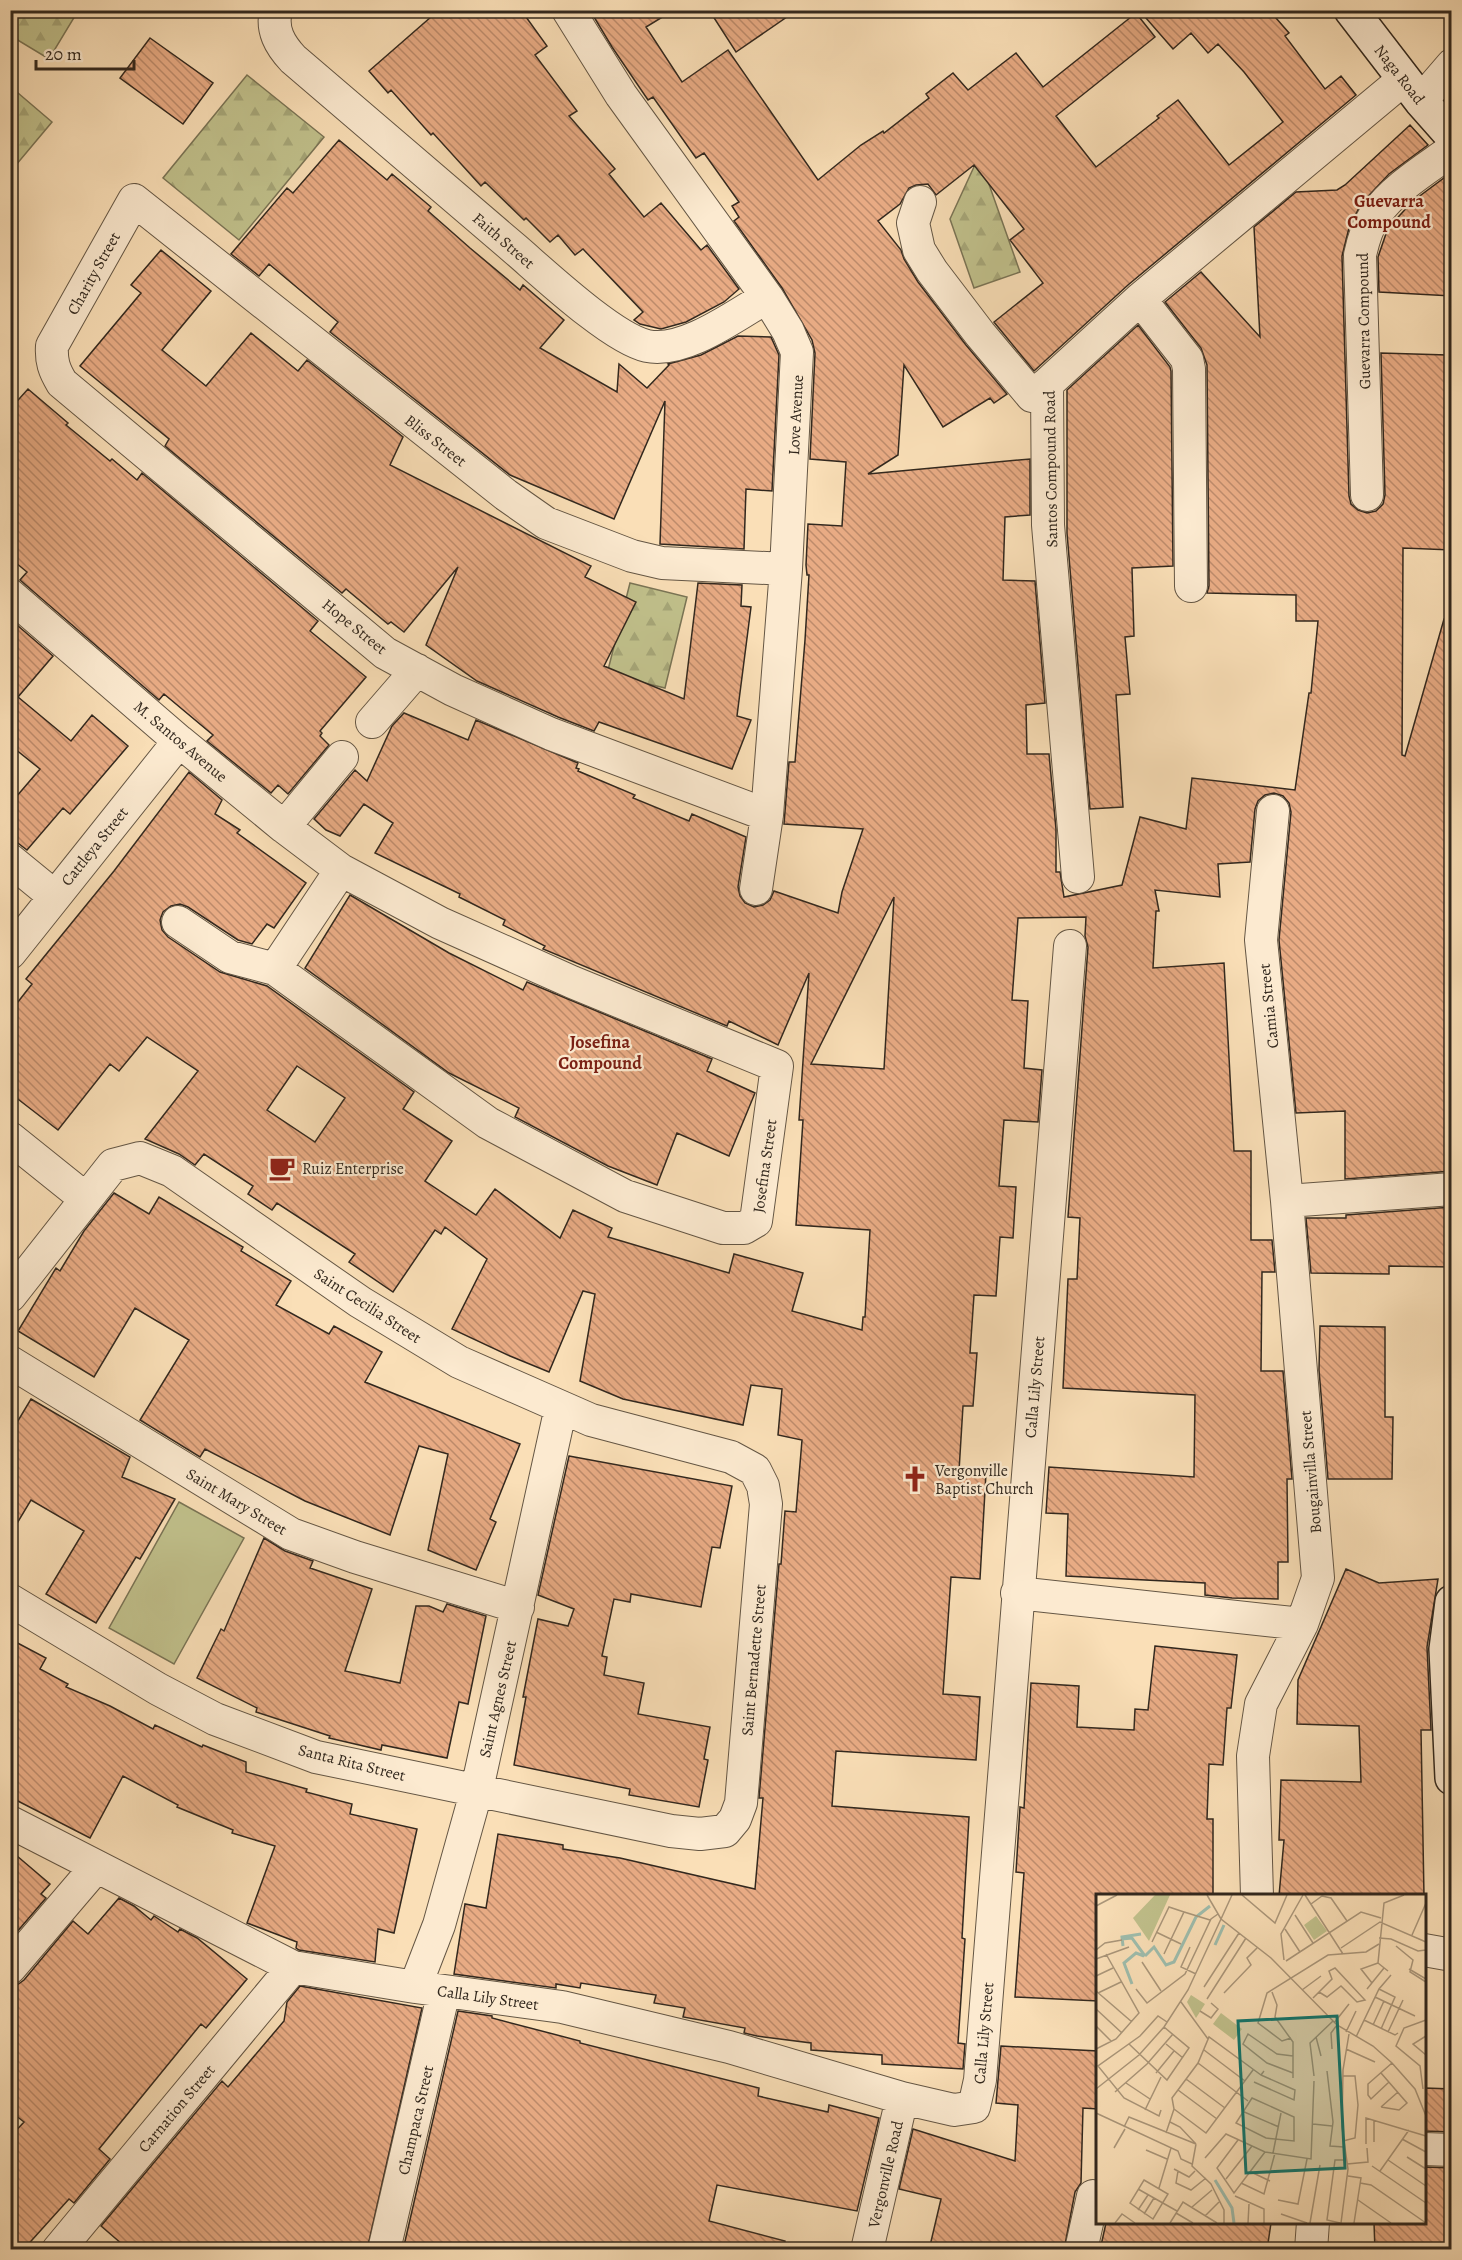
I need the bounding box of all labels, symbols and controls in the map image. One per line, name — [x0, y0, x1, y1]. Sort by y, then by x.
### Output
scale bar — [36, 33, 134, 71]
street label: Naga Road — [1369, 40, 1430, 109]
text: 20 m — [45, 42, 82, 66]
district label: Guevarra Compound — [1347, 189, 1431, 234]
street label: Faith Street — [468, 208, 539, 274]
street label: Charity Street — [62, 228, 126, 319]
street label: Guevarra Compound — [1352, 252, 1376, 389]
street label: Love Avenue — [783, 374, 809, 456]
street label: Santos Compound Road — [1039, 390, 1063, 548]
street label: Bliss Street — [400, 410, 471, 472]
street label: Hope Street — [317, 594, 392, 660]
street label: M. Santos Avenue — [129, 696, 232, 788]
street label: Cattleya Street — [56, 802, 134, 891]
street label: Camia Street — [1254, 962, 1284, 1049]
district label: Josefina Compound — [558, 1030, 642, 1075]
street label: Josefina Street — [748, 1118, 782, 1214]
cafe icon: Ruiz Enterprise — [267, 1153, 297, 1183]
place label: Ruiz Enterprise — [302, 1158, 404, 1180]
street label: Saint Cecilia Street — [310, 1263, 425, 1349]
street label: Calla Lily Street — [1020, 1335, 1050, 1439]
street label: Bougainvilla Street — [1295, 1409, 1327, 1534]
place label: Vergonville Baptist Church — [934, 1460, 1034, 1500]
street label: Saint Mary Street — [182, 1463, 291, 1541]
church icon: Vergonville Baptist Church — [900, 1464, 930, 1494]
street label: Saint Bernadette Street — [736, 1583, 772, 1737]
street label: Saint Agnes Street — [474, 1638, 522, 1760]
street label: Santa Rita Street — [296, 1739, 408, 1787]
inset map — [1096, 1894, 1426, 2224]
street label: Calla Lily Street — [436, 1980, 540, 2016]
street label: Calla Lily Street — [969, 1981, 999, 2085]
street label: Carnation Street — [133, 2060, 220, 2157]
street label: Champaca Street — [393, 2063, 439, 2177]
street label: Vergonville Road — [863, 2118, 909, 2231]

